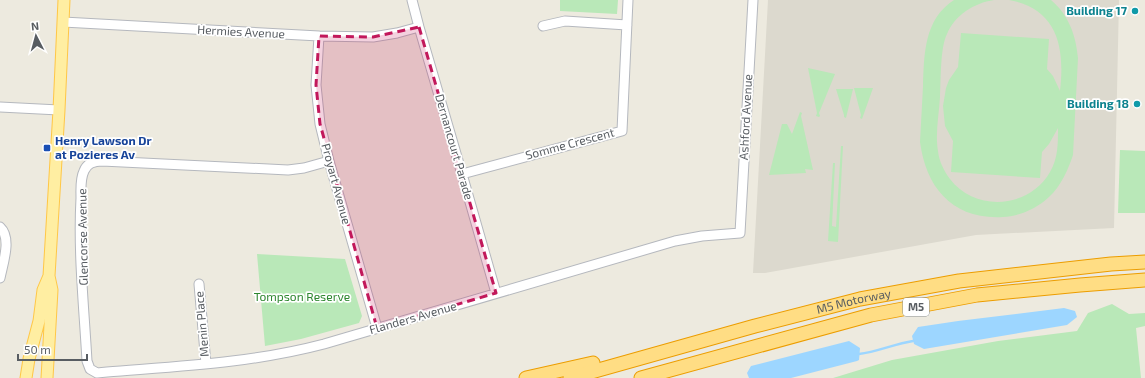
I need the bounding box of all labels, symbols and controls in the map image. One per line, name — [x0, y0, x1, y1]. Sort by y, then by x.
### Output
place label: Building 17 — [1066, 3, 1128, 17]
marker: Building 17 — [1130, 6, 1140, 16]
north arrow — [16, 16, 56, 56]
text: N — [30, 19, 40, 32]
street label: Hermies Avenue — [197, 22, 285, 40]
street label: Ashford Avenue — [736, 74, 754, 160]
street label: Dernancourt Parade — [433, 92, 477, 201]
place label: Building 18 — [1067, 96, 1129, 110]
marker: Building 18 — [1132, 99, 1142, 109]
street label: Somme Crescent — [524, 124, 616, 162]
place label: Henry Lawson Dr at Pozieres Av — [55, 133, 152, 161]
street label: Proyart Avenue — [319, 142, 355, 226]
marker: Henry Lawson Dr at Pozieres Av — [42, 143, 52, 153]
street label: Glencorse Avenue — [74, 188, 90, 286]
street label: M5 Motorway — [815, 285, 893, 316]
park label: Tompson Reserve — [254, 289, 350, 303]
street label: Menin Place — [191, 291, 211, 358]
street label: Flanders Avenue — [367, 298, 458, 336]
road number: M5 — [903, 298, 929, 316]
scale bar — [18, 336, 87, 362]
text: 50 m — [24, 342, 51, 356]

